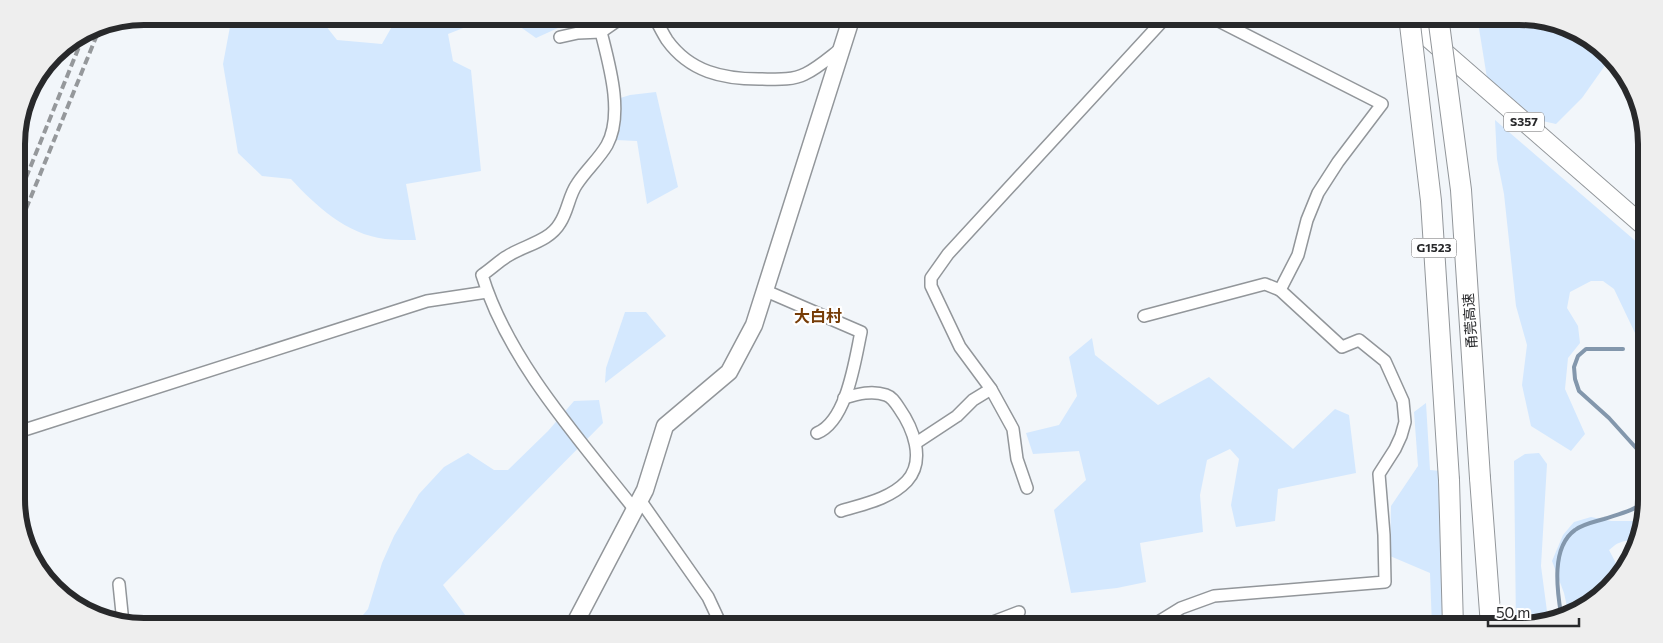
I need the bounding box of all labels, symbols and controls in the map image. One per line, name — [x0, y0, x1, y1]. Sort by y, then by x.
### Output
road number: S357 — [1504, 112, 1544, 132]
road number: G1523 — [1412, 238, 1456, 258]
street label: 甬莞高速 — [1459, 293, 1480, 350]
district label: 大白村 — [794, 306, 842, 325]
scale bar — [1488, 596, 1579, 628]
text: 50 m — [1496, 603, 1530, 621]

